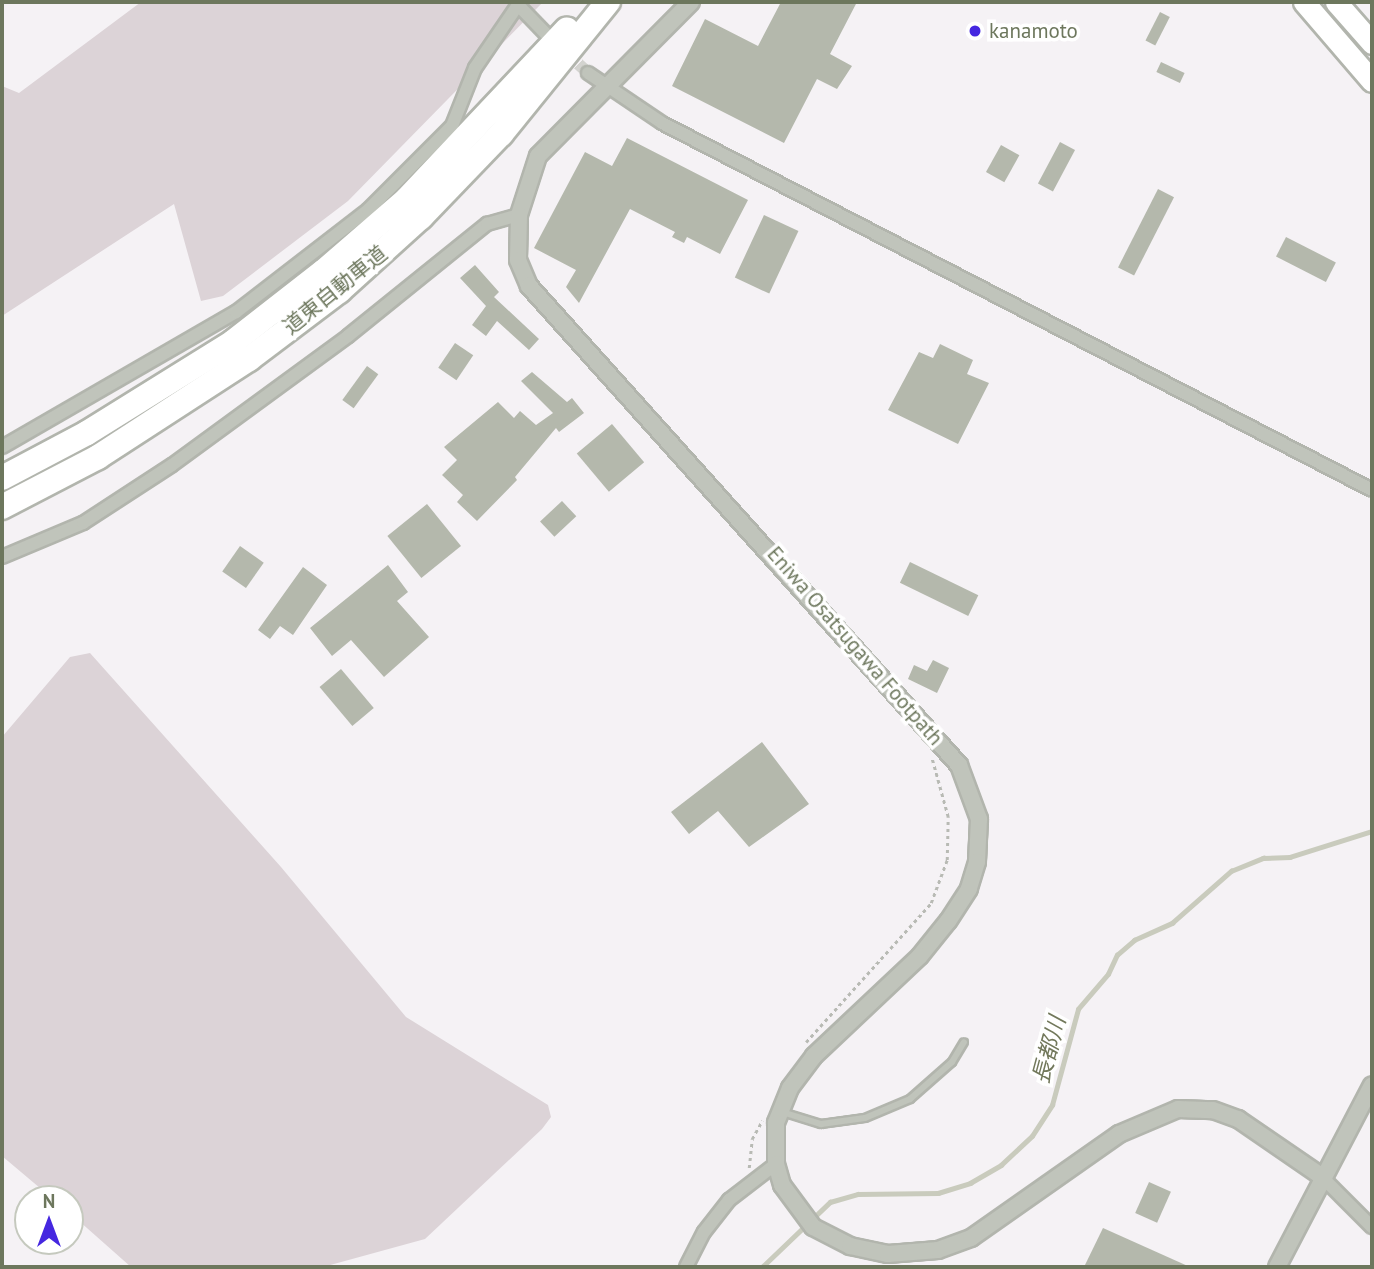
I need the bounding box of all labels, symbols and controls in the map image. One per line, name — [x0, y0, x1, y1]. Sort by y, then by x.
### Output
place label: kanamoto — [989, 18, 1078, 44]
marker: kanamoto — [967, 23, 983, 39]
street label: 道東自動車道 — [278, 241, 392, 339]
street label: Eniwa Osatsugawa Footpath — [762, 542, 948, 750]
water label: 長都川 — [1027, 1013, 1071, 1087]
north arrow — [14, 1185, 84, 1255]
text: N — [43, 1189, 55, 1213]

